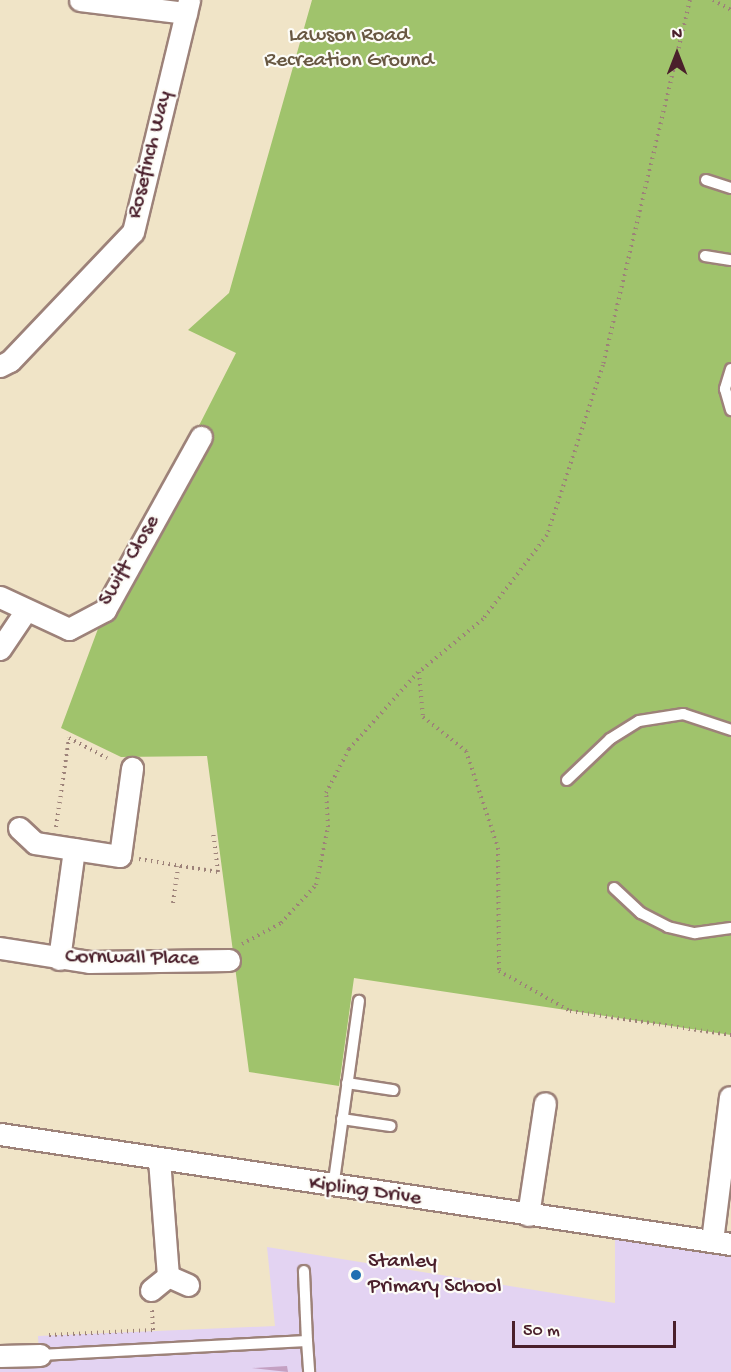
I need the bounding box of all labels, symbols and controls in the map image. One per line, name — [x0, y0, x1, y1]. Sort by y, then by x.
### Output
park label: Lawson Road Recreation Ground — [264, 23, 434, 74]
north arrow — [647, 24, 707, 84]
text: N — [672, 26, 682, 45]
street label: Rosefinch Way — [122, 88, 180, 222]
street label: Swift Close — [93, 511, 167, 611]
street label: Cornwall Place — [65, 945, 199, 973]
street label: Kipling Drive — [307, 1171, 423, 1213]
place label: Stanley Primary School — [368, 1249, 502, 1300]
marker: Stanley Primary School — [349, 1268, 363, 1282]
scale bar — [515, 1309, 678, 1347]
text: 50 m — [523, 1321, 560, 1342]

